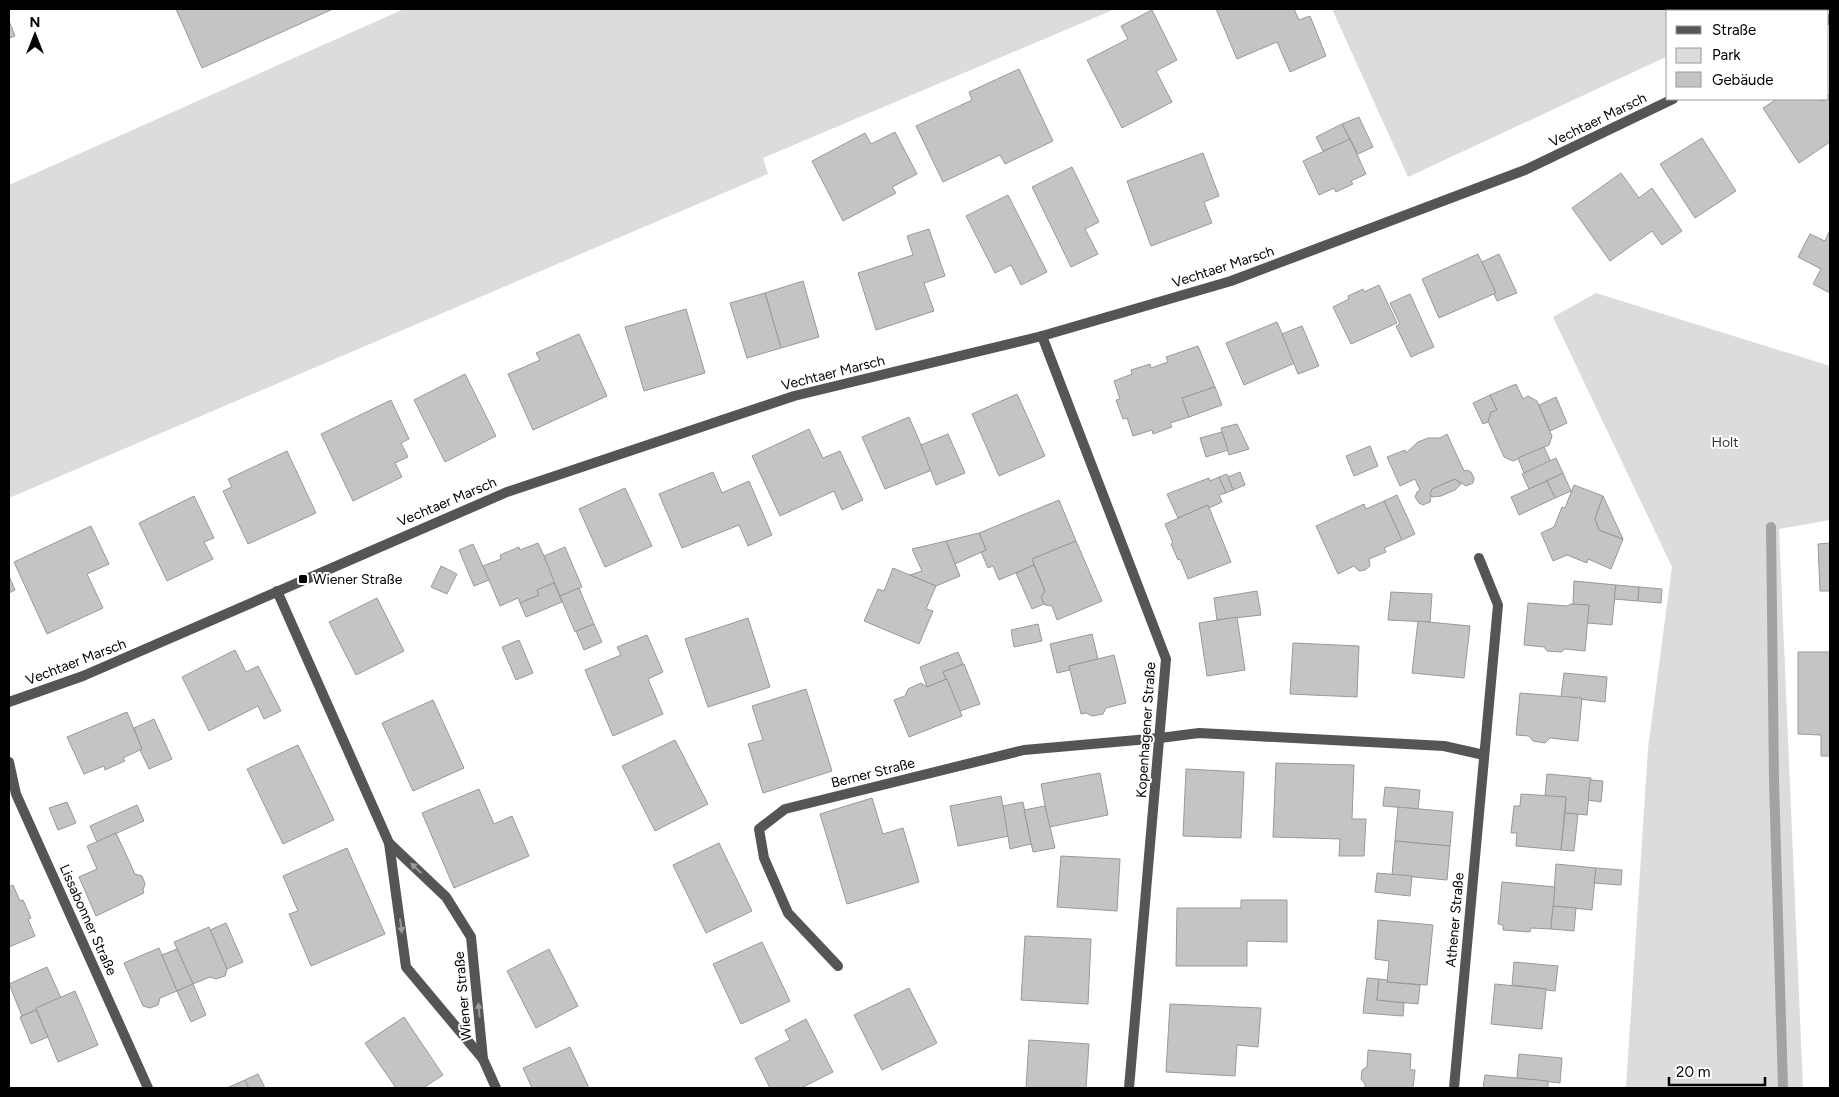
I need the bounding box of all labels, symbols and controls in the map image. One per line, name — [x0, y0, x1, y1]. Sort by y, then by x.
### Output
north arrow — [10, 10, 60, 60]
legend — [1666, 10, 1829, 100]
text: N — [30, 14, 40, 31]
text: Straße — [1712, 21, 1756, 39]
text: Park — [1712, 46, 1741, 64]
text: Gebäude — [1712, 71, 1773, 89]
street label: Vechtaer Marsch — [1547, 89, 1650, 151]
street label: Vechtaer Marsch — [1170, 242, 1276, 291]
street label: Vechtaer Marsch — [780, 352, 887, 394]
park label: Holt — [1711, 434, 1739, 451]
street label: Vechtaer Marsch — [395, 473, 499, 531]
place label: Wiener Straße — [313, 571, 403, 588]
marker: Wiener Straße — [297, 573, 309, 585]
street label: Vechtaer Marsch — [23, 635, 129, 689]
street label: Kopenhagener Straße — [1133, 661, 1159, 798]
street label: Berner Straße — [829, 754, 917, 792]
street label: Lissabonner Straße — [56, 862, 120, 978]
one-way arrow — [410, 862, 422, 874]
street label: Athener Straße — [1442, 871, 1468, 968]
one-way arrow — [397, 919, 405, 935]
street label: Wiener Straße — [451, 950, 475, 1041]
one-way arrow — [474, 1002, 482, 1018]
scale bar — [1669, 1054, 1765, 1086]
text: 20 m — [1676, 1063, 1710, 1081]

